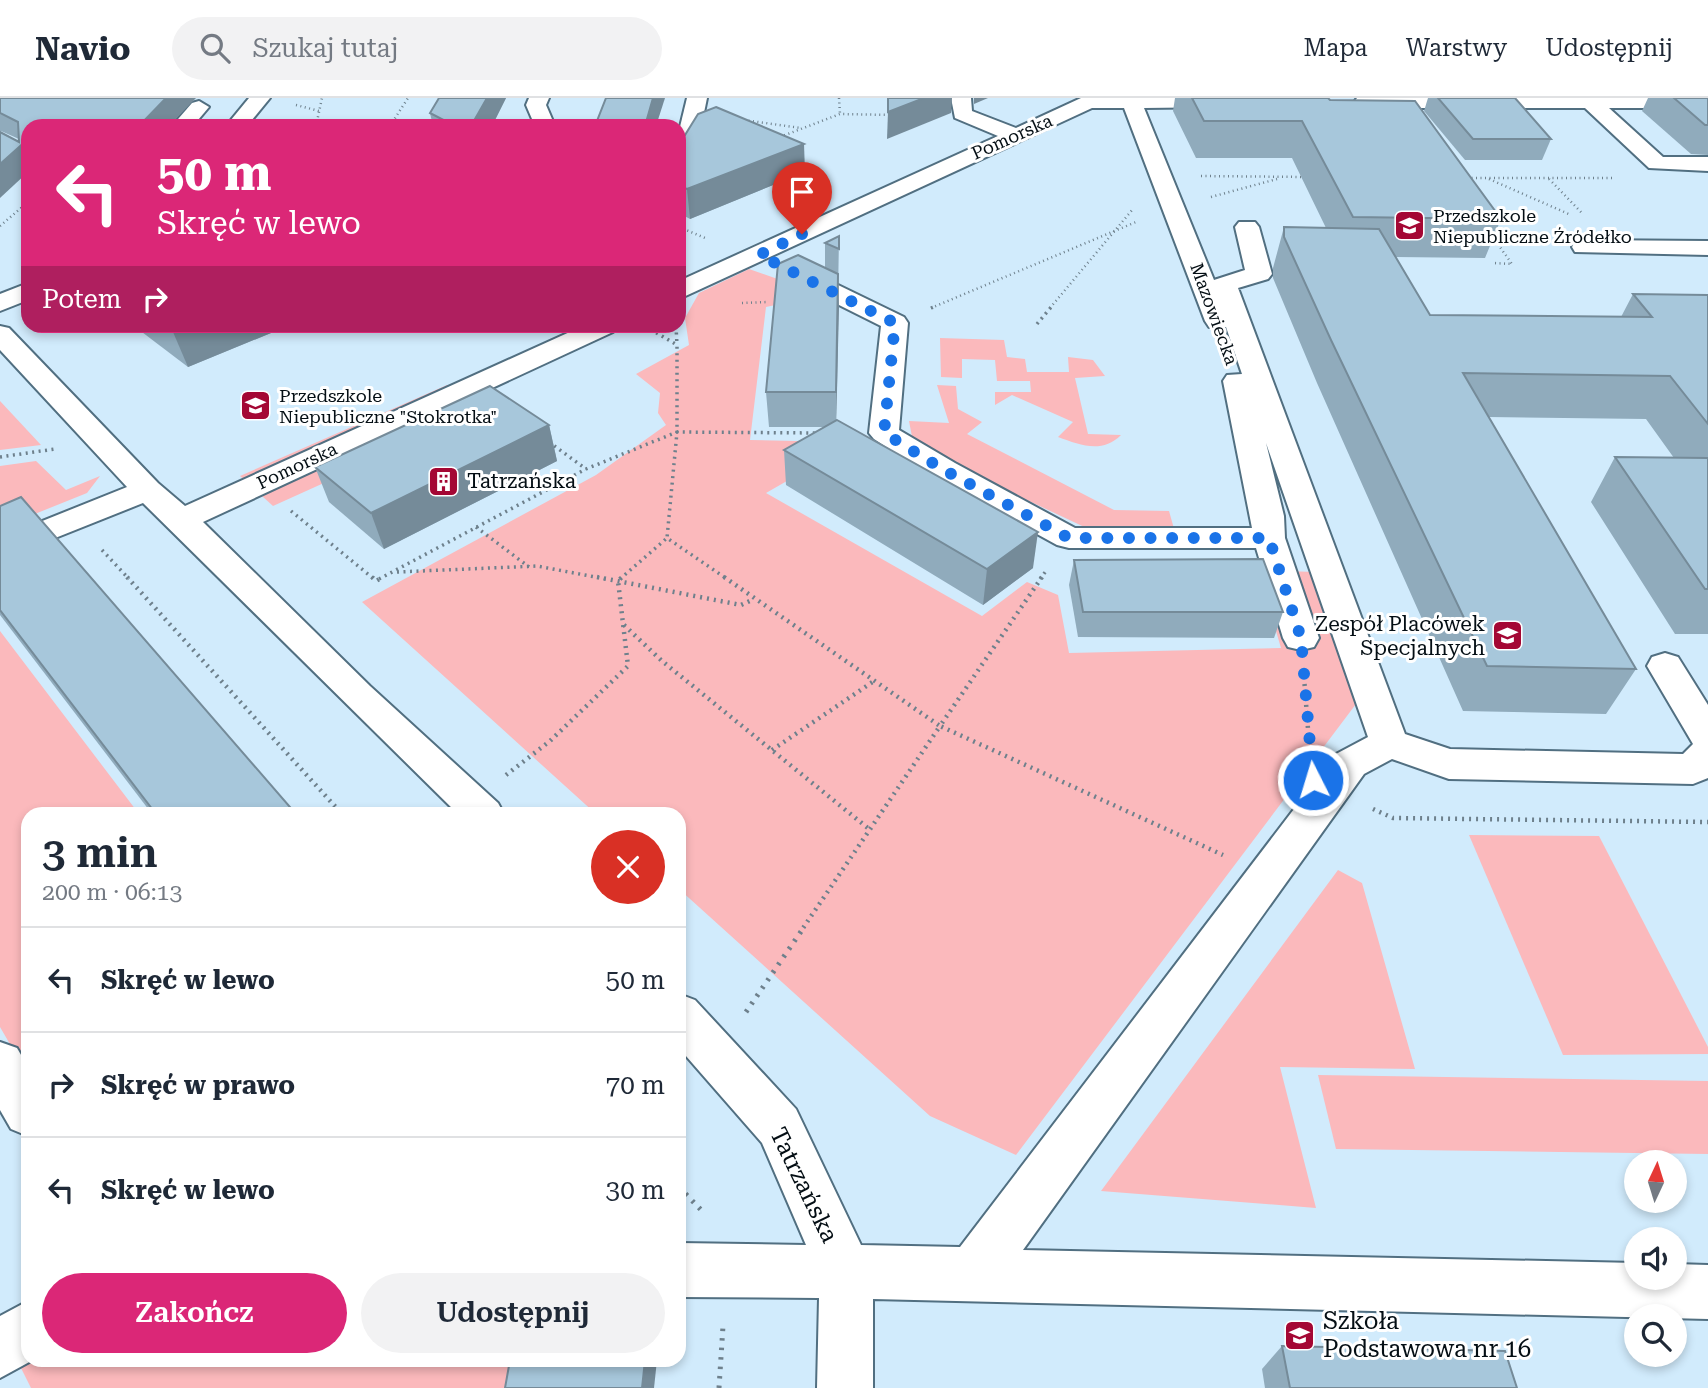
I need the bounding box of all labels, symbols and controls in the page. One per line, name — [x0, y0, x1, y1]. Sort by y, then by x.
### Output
search box — [172, 17, 662, 80]
text: Navio — [35, 29, 130, 68]
icon: search — [196, 29, 234, 67]
text: Szukaj tutaj — [252, 33, 398, 63]
text: Mapa — [1304, 34, 1368, 62]
text: Warstwy — [1406, 34, 1507, 62]
text: Udostępnij — [1545, 34, 1673, 62]
street label: Pomorska — [968, 109, 1056, 164]
text: 50 m — [157, 145, 272, 202]
icon: left — [42, 147, 133, 238]
pin — [772, 162, 832, 234]
icon: arrive — [783, 173, 821, 211]
text: Skręć w lewo — [157, 204, 361, 242]
place label: Przedszkole Niepubliczne Źródełko — [1433, 205, 1632, 247]
school or university icon: Przedszkole Niepubliczne Źródełko — [1393, 209, 1427, 243]
street label: Mazowiecka — [1186, 260, 1243, 368]
icon: right — [136, 280, 174, 318]
text: Potem — [42, 284, 122, 314]
place label: Przedszkole Niepubliczne "Stokrotka" — [279, 385, 497, 427]
school or university icon: Przedszkole Niepubliczne "Stokrotka" — [239, 389, 273, 423]
street label: Pomorska — [253, 438, 340, 493]
building icon: Tatrzańska — [427, 464, 461, 498]
place label: Tatrzańska — [467, 469, 577, 493]
place label: Zespół Placówek Specjalnych — [1315, 612, 1485, 660]
school or university icon: Zespół Placówek Specjalnych — [1491, 619, 1525, 653]
position arrow — [1276, 743, 1350, 817]
text: 3 min — [42, 828, 158, 877]
button: close — [591, 830, 665, 904]
text: 200 m · 06:13 — [42, 879, 182, 906]
icon: left — [42, 961, 80, 999]
text: Skręć w lewo — [101, 965, 275, 995]
text: 50 m — [606, 965, 665, 995]
icon: right — [42, 1066, 80, 1104]
text: Skręć w prawo — [101, 1070, 295, 1100]
text: 70 m — [606, 1070, 665, 1100]
street label: Tatrzańska — [764, 1123, 844, 1247]
north arrow — [1624, 1150, 1687, 1213]
map controls — [1624, 1150, 1687, 1367]
icon: left — [42, 1171, 80, 1209]
text: Skręć w lewo — [101, 1175, 275, 1205]
text: 30 m — [606, 1175, 665, 1205]
button: sound — [1624, 1227, 1687, 1290]
button: Zakończ — [42, 1273, 347, 1353]
button: Udostępnij — [361, 1273, 665, 1353]
button: search — [1624, 1304, 1687, 1367]
place label: Szkoła Podstawowa nr 16 — [1323, 1307, 1531, 1363]
school or university icon: Szkoła Podstawowa nr 16 — [1283, 1318, 1317, 1352]

